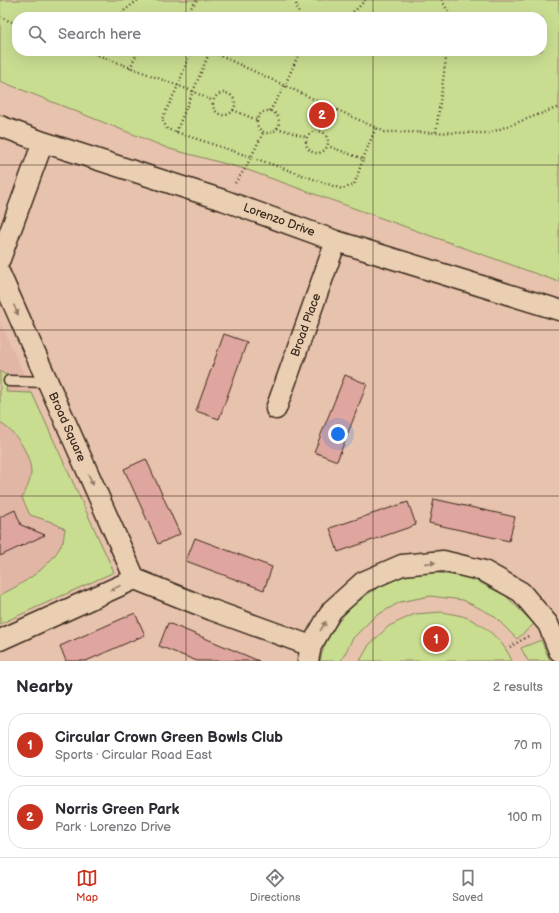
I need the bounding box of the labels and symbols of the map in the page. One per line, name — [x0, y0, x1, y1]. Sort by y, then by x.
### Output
pin: 2 — [309, 100, 335, 130]
street label: Lorenzo Drive — [241, 200, 317, 240]
street label: Broad Place — [288, 291, 324, 359]
one-way arrow — [13, 304, 19, 316]
street label: Broad Square — [45, 390, 89, 464]
your location — [328, 424, 348, 444]
one-way arrow — [88, 475, 94, 486]
one-way arrow — [424, 559, 436, 566]
one-way arrow — [109, 585, 121, 591]
one-way arrow — [319, 620, 326, 632]
pin: 1 — [423, 624, 449, 654]

